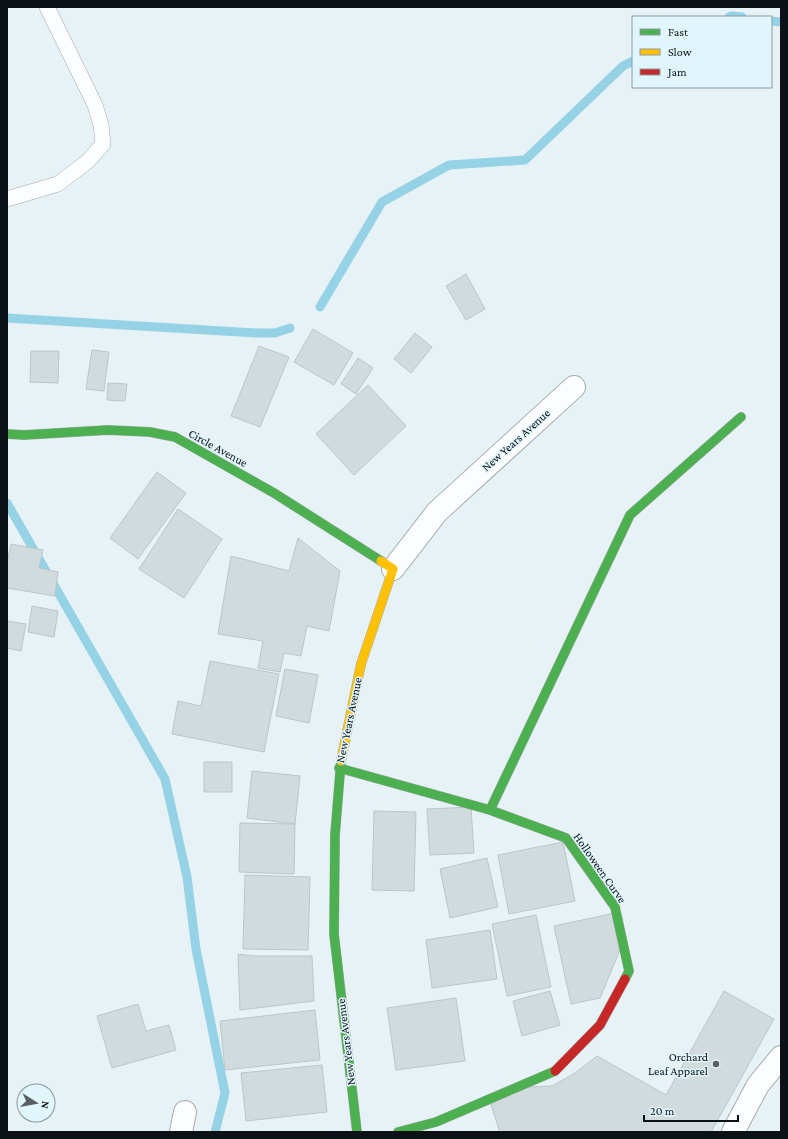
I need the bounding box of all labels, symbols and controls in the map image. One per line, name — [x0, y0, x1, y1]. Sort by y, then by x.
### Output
legend — [632, 16, 772, 88]
text: Fast — [668, 25, 689, 39]
text: Slow — [668, 45, 692, 59]
text: Jam — [667, 65, 687, 79]
street label: New Years Avenue — [479, 406, 553, 474]
street label: Circle Avenue — [186, 426, 250, 470]
street label: New Years Avenue — [333, 676, 365, 764]
street label: Holloween Curve — [571, 830, 629, 906]
street label: New Years Avenue — [334, 998, 358, 1086]
place label: Orchard Leaf Apparel — [648, 1050, 709, 1078]
marker: Orchard Leaf Apparel — [711, 1059, 721, 1069]
north arrow — [16, 1083, 56, 1123]
scale bar — [644, 1097, 738, 1123]
text: N — [39, 1100, 52, 1110]
text: 20 m — [650, 1104, 675, 1118]

